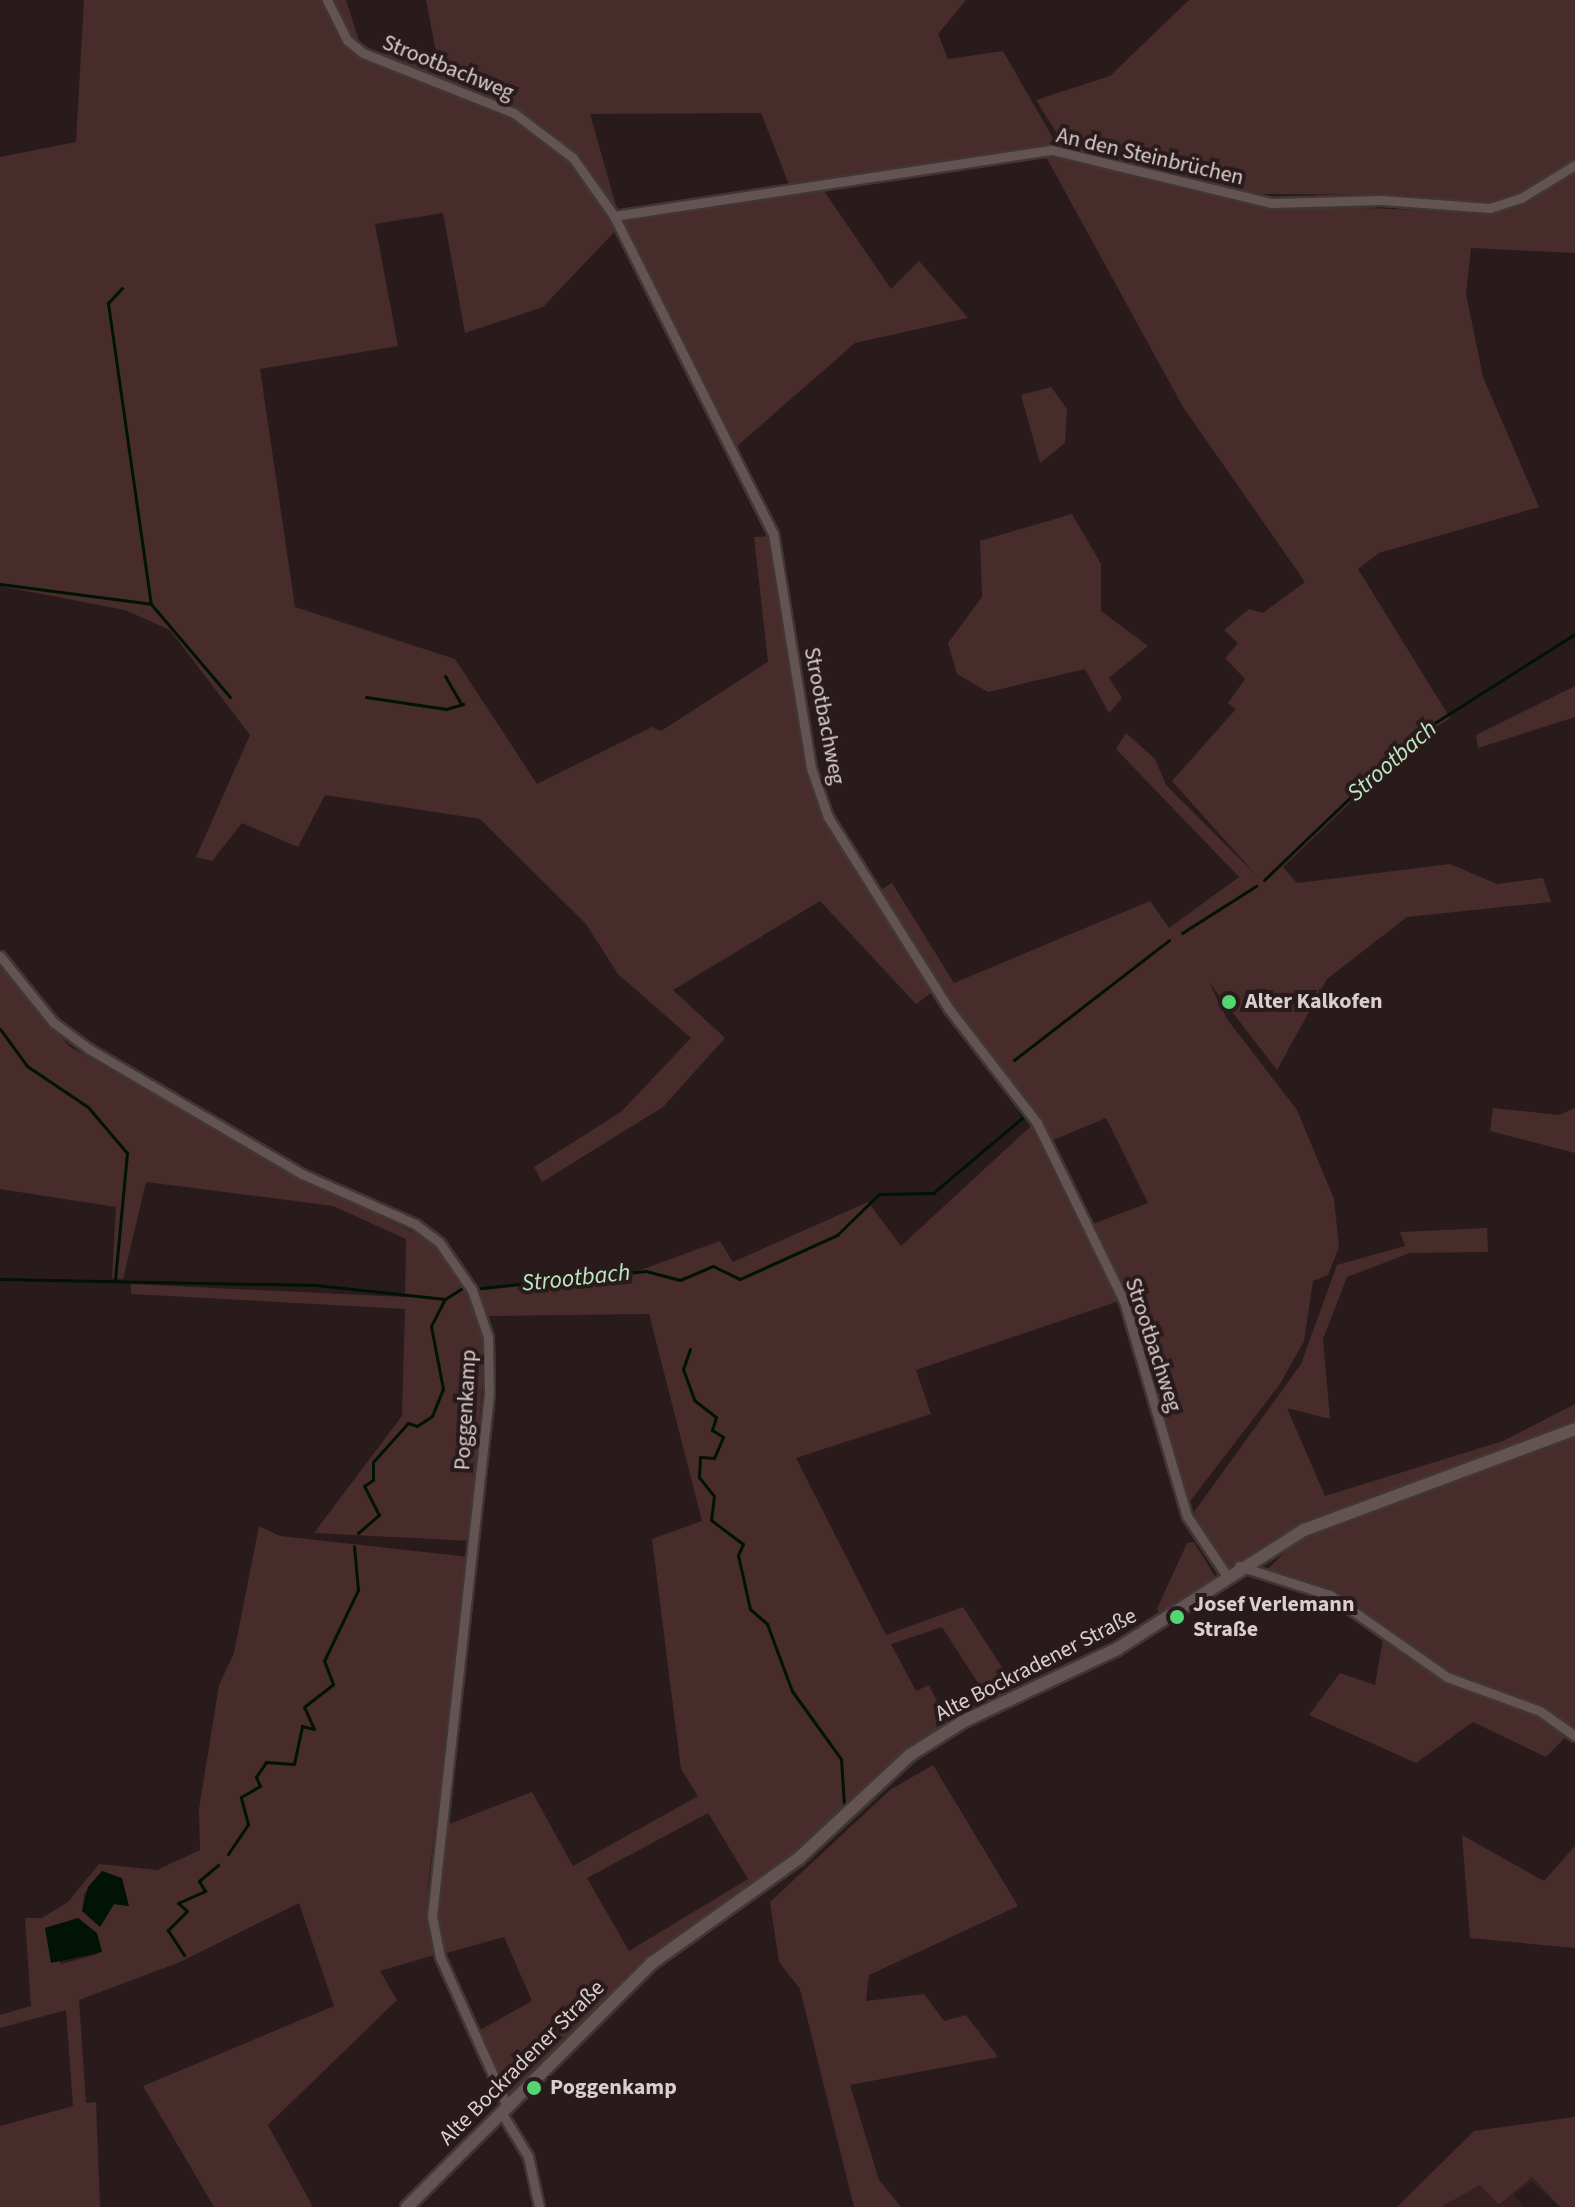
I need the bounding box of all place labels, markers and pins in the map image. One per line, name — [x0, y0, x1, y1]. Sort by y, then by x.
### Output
place label: Alter Kalkofen — [1245, 989, 1383, 1015]
marker: Alter Kalkofen — [1220, 993, 1238, 1011]
place label: Josef Verlemann Straße — [1193, 1591, 1355, 1642]
marker: Josef Verlemann Straße — [1168, 1608, 1186, 1626]
place label: Poggenkamp — [550, 2075, 677, 2101]
marker: Poggenkamp — [525, 2079, 543, 2097]

